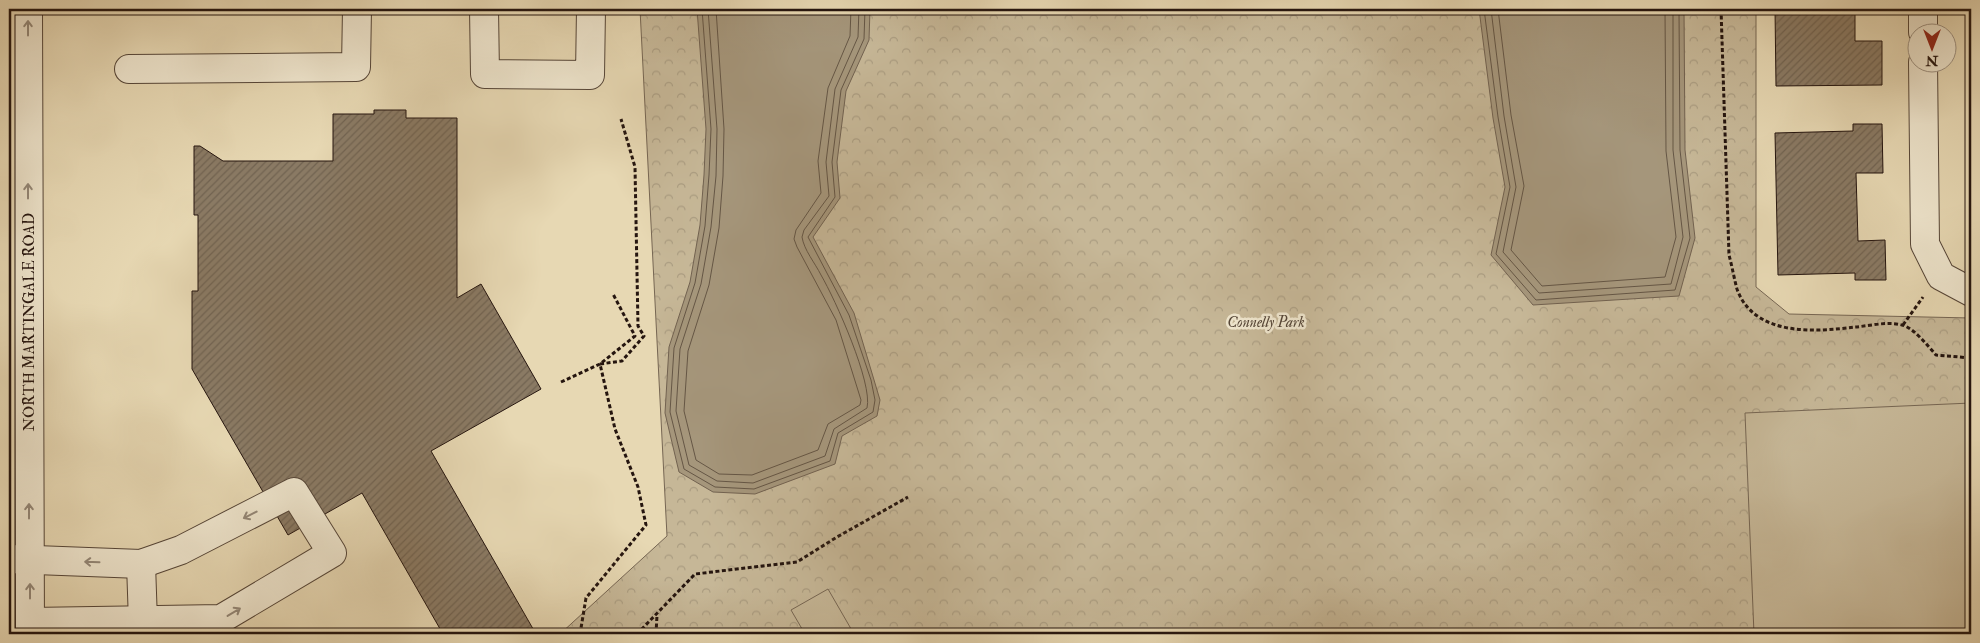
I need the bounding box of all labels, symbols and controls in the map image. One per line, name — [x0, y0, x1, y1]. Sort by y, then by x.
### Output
one-way arrow — [23, 20, 33, 36]
north arrow — [1908, 22, 1958, 72]
text: N — [1925, 52, 1939, 69]
one-way arrow — [23, 183, 33, 199]
street label: NORTH MARTINGALE ROAD — [20, 213, 39, 431]
park label: Connelly Park — [1227, 313, 1305, 332]
one-way arrow — [24, 503, 34, 519]
one-way arrow — [243, 511, 258, 520]
one-way arrow — [85, 557, 101, 567]
one-way arrow — [25, 583, 35, 599]
one-way arrow — [226, 606, 240, 616]

